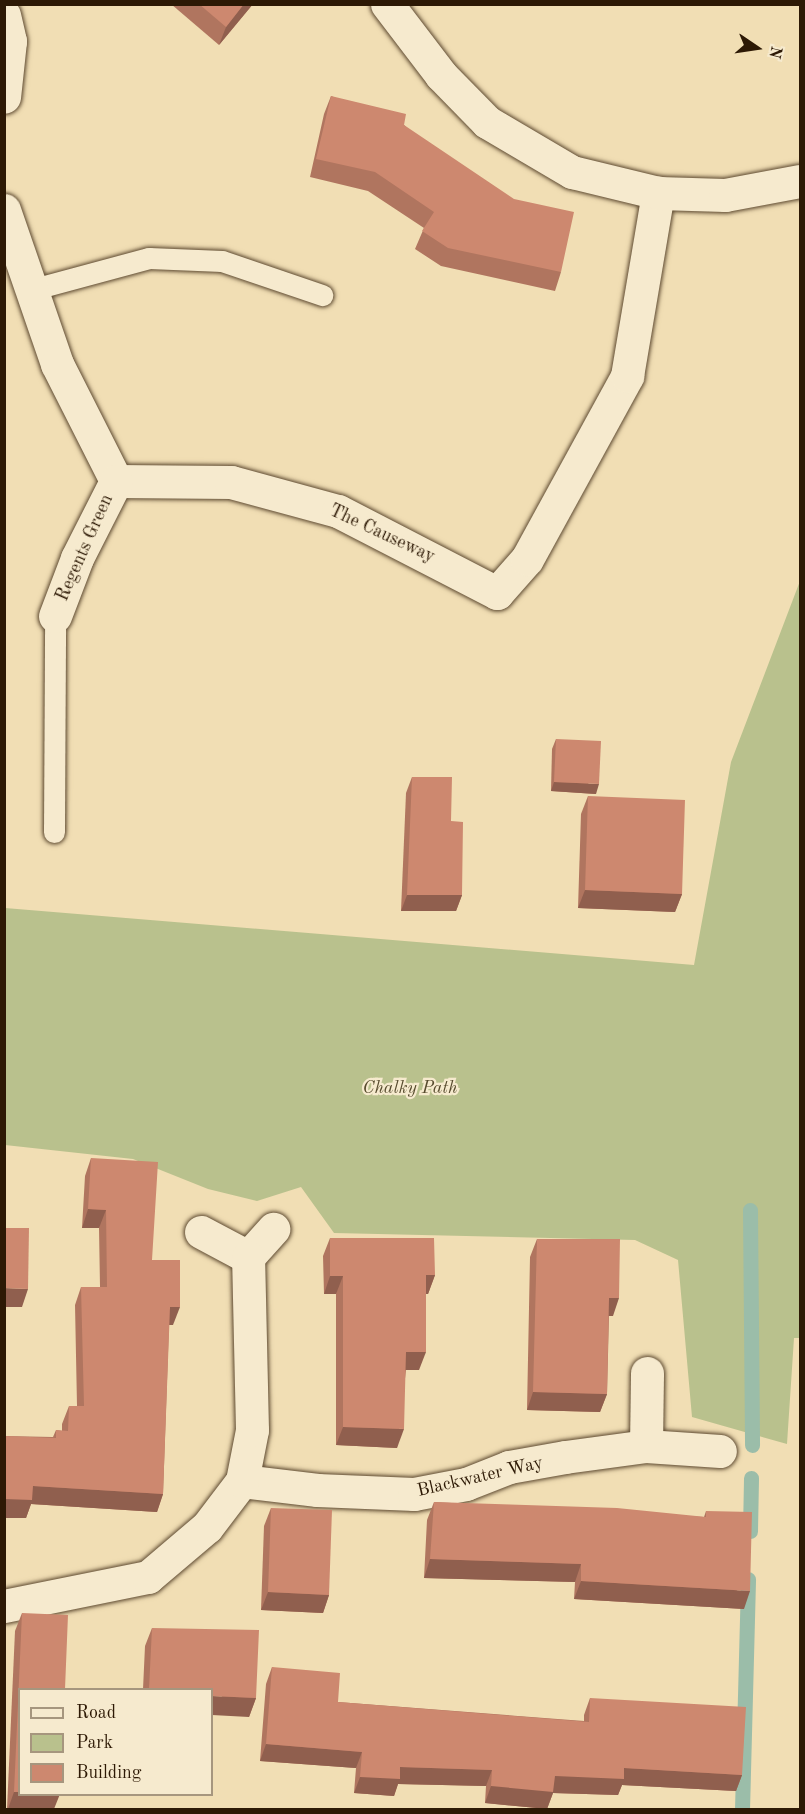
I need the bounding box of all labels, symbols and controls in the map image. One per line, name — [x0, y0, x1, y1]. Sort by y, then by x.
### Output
north arrow — [727, 18, 787, 78]
text: N — [765, 44, 784, 60]
street label: Regents Green — [52, 491, 118, 605]
street label: The Causeway — [326, 500, 438, 568]
park label: Chalky Path — [363, 1077, 457, 1099]
street label: Blackwater Way — [415, 1452, 545, 1502]
legend — [18, 1688, 213, 1796]
text: Road — [76, 1704, 116, 1722]
text: Park — [76, 1734, 113, 1752]
text: Building — [76, 1764, 141, 1782]

